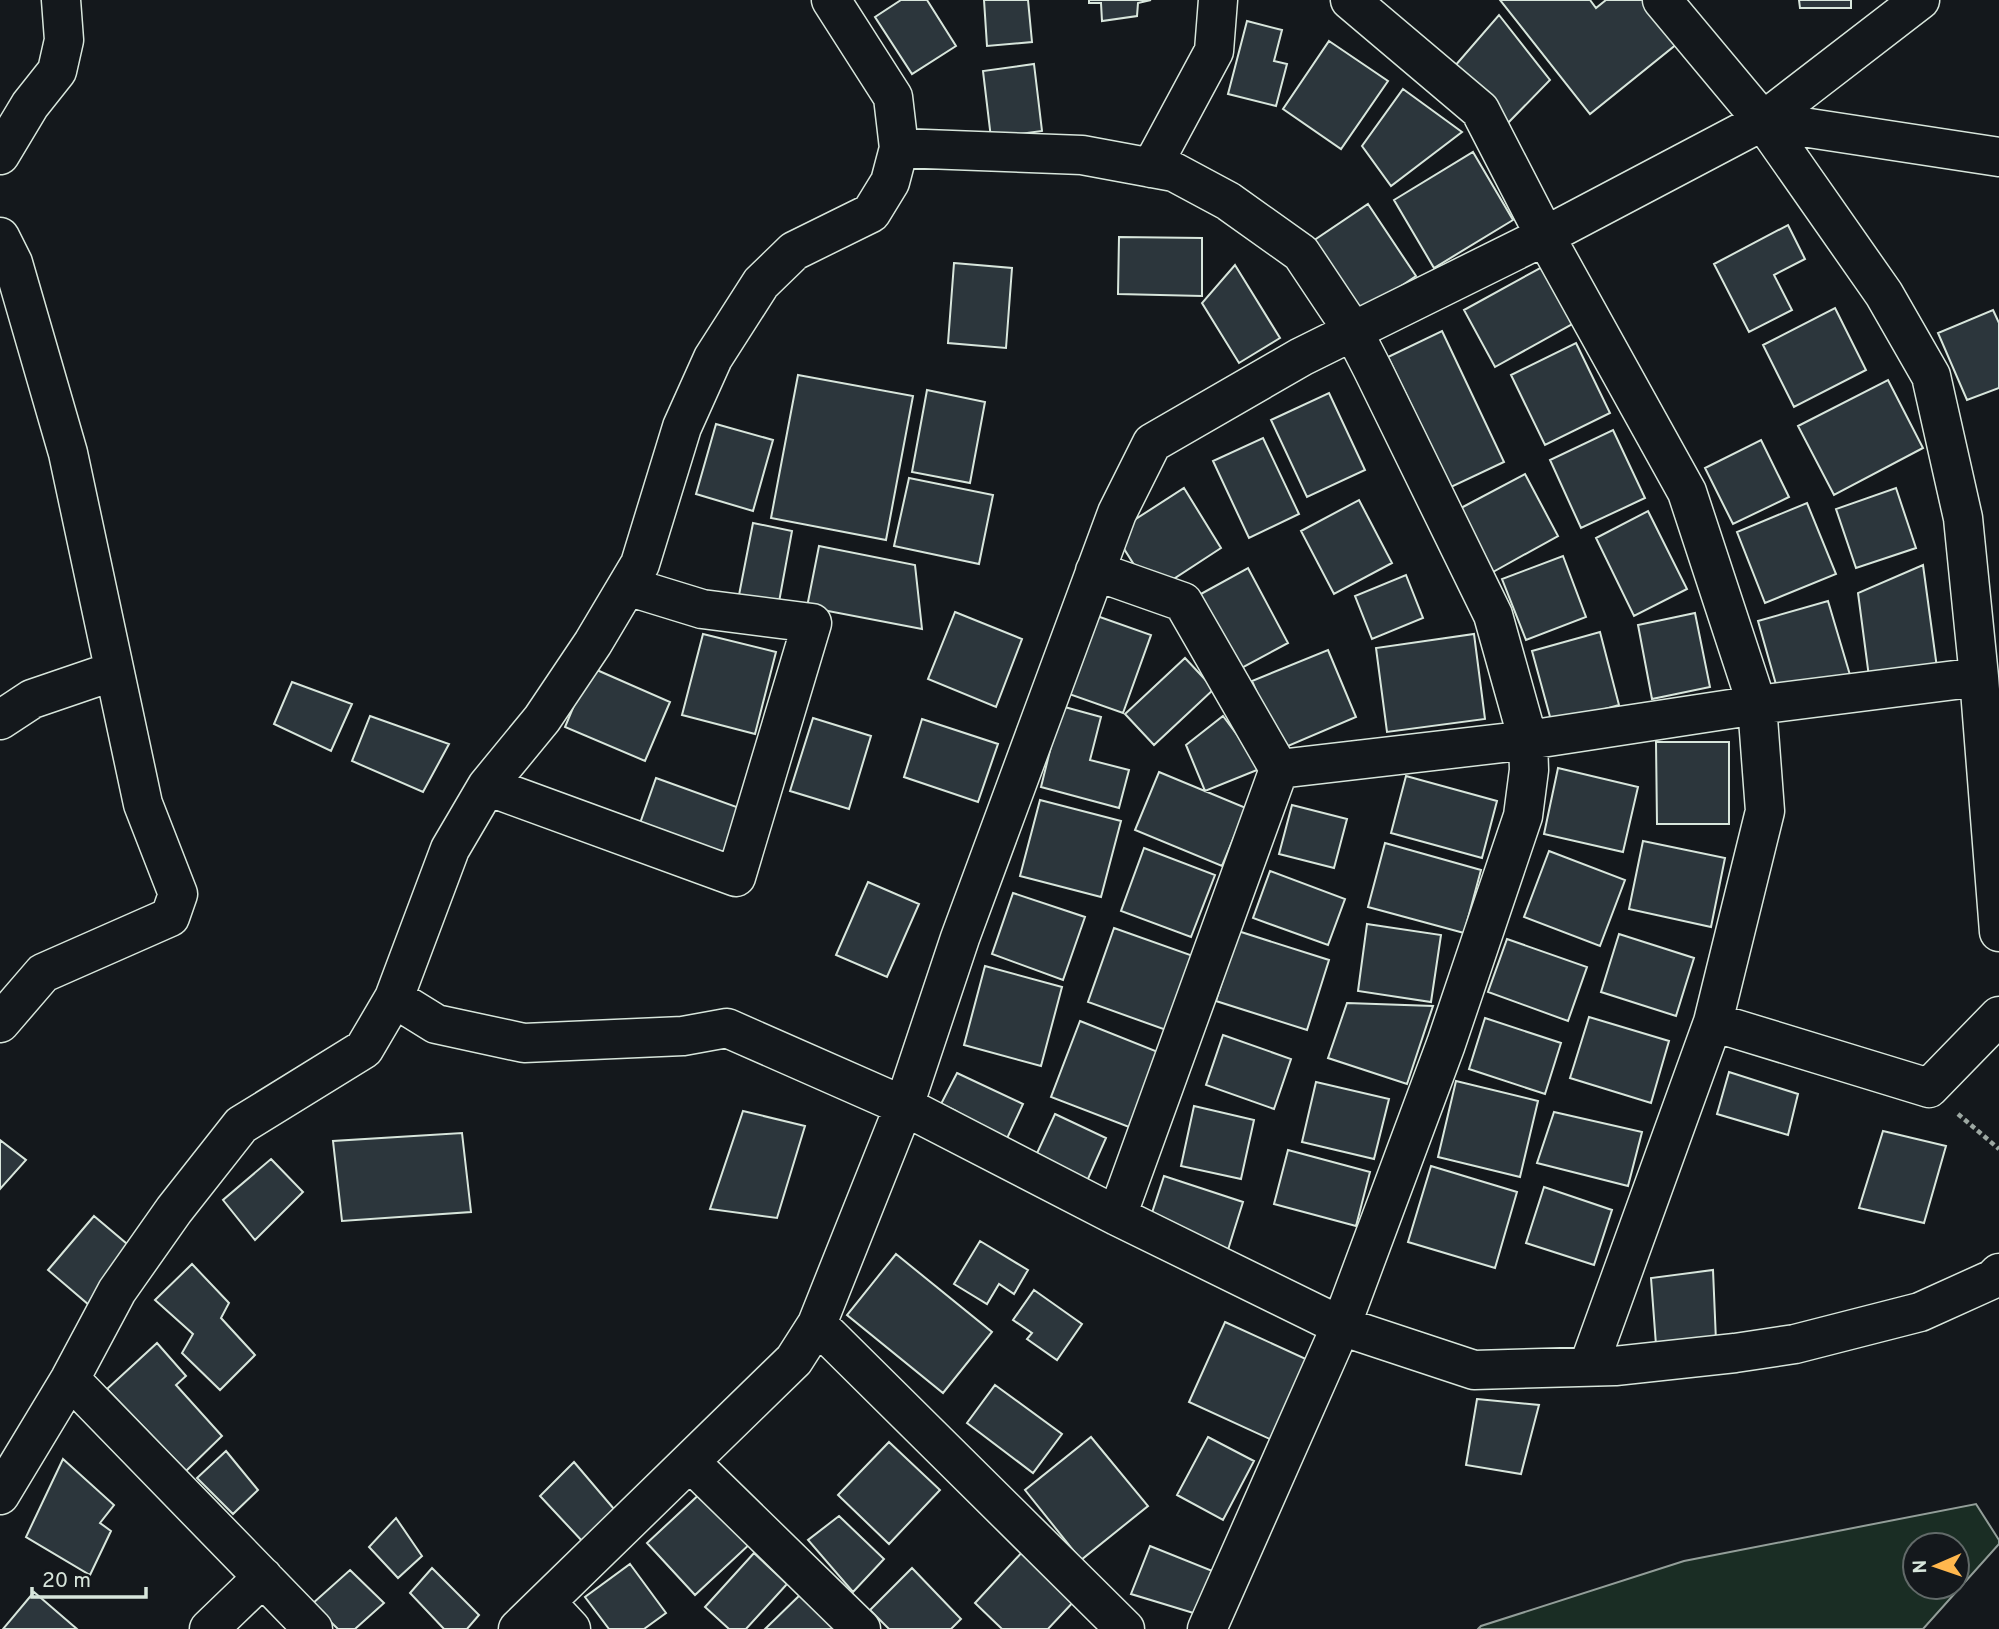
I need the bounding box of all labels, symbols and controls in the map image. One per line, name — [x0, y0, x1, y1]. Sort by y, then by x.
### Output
north arrow — [1901, 1531, 1971, 1601]
scale bar — [32, 1556, 145, 1600]
text: N — [1909, 1559, 1933, 1574]
text: 20 m — [42, 1568, 91, 1595]

